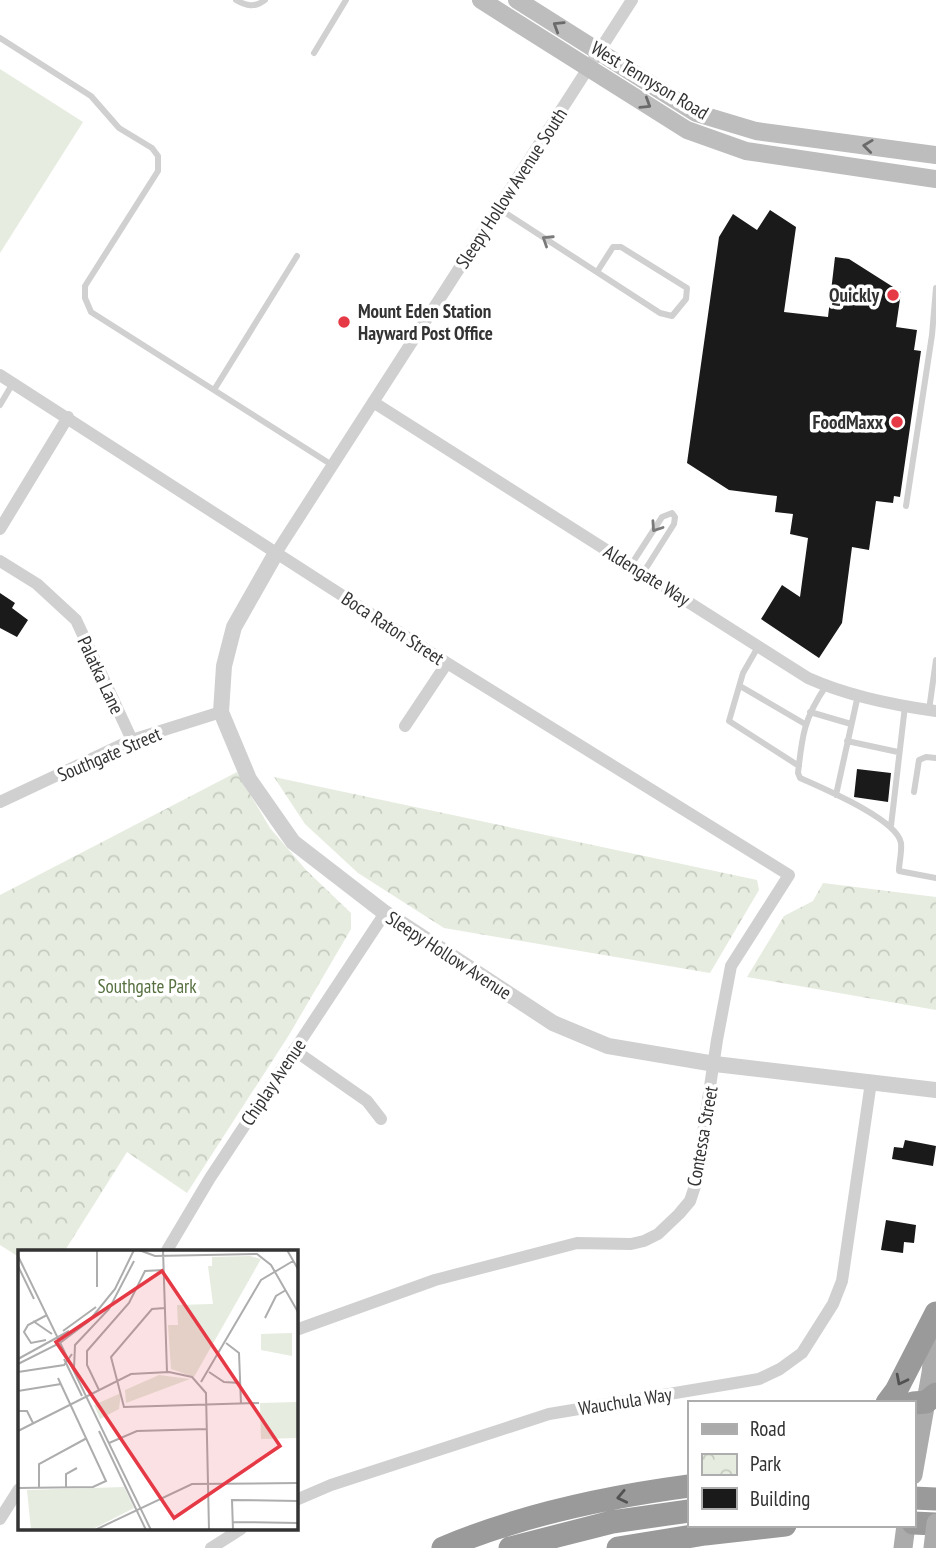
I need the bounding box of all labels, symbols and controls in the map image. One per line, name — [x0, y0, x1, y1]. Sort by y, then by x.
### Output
one-way arrow — [553, 21, 566, 34]
street label: West Tennyson Road — [587, 36, 713, 124]
one-way arrow — [638, 96, 651, 109]
street label: Sleepy Hollow Avenue South — [450, 103, 572, 273]
one-way arrow — [862, 138, 874, 153]
one-way arrow — [542, 236, 555, 249]
place label: Quickly — [829, 283, 879, 307]
marker: Quickly — [885, 287, 901, 303]
place label: Mount Eden Station Hayward Post Office — [358, 299, 493, 345]
marker: Mount Eden Station Hayward Post Office — [336, 314, 352, 330]
place label: FoodMaxx — [813, 410, 884, 434]
marker: FoodMaxx — [889, 414, 905, 430]
one-way arrow — [652, 519, 664, 532]
street label: Aldengate Way — [599, 539, 695, 611]
street label: Boca Raton Street — [337, 586, 449, 670]
street label: Palatka Lane — [73, 632, 130, 718]
street label: Southgate Street — [54, 721, 165, 787]
street label: Sleepy Hollow Avenue — [382, 906, 516, 1004]
park label: Southgate Park — [97, 974, 197, 998]
street label: Chiplay Avenue — [235, 1034, 311, 1130]
street label: Contessa Street — [681, 1083, 723, 1188]
inset map — [18, 1250, 298, 1530]
one-way arrow — [896, 1373, 910, 1385]
street label: Wauchula Way — [577, 1382, 674, 1420]
legend — [688, 1401, 915, 1527]
text: Road — [750, 1415, 786, 1442]
text: Park — [750, 1450, 781, 1477]
text: Building — [750, 1485, 810, 1512]
one-way arrow — [616, 1488, 628, 1503]

